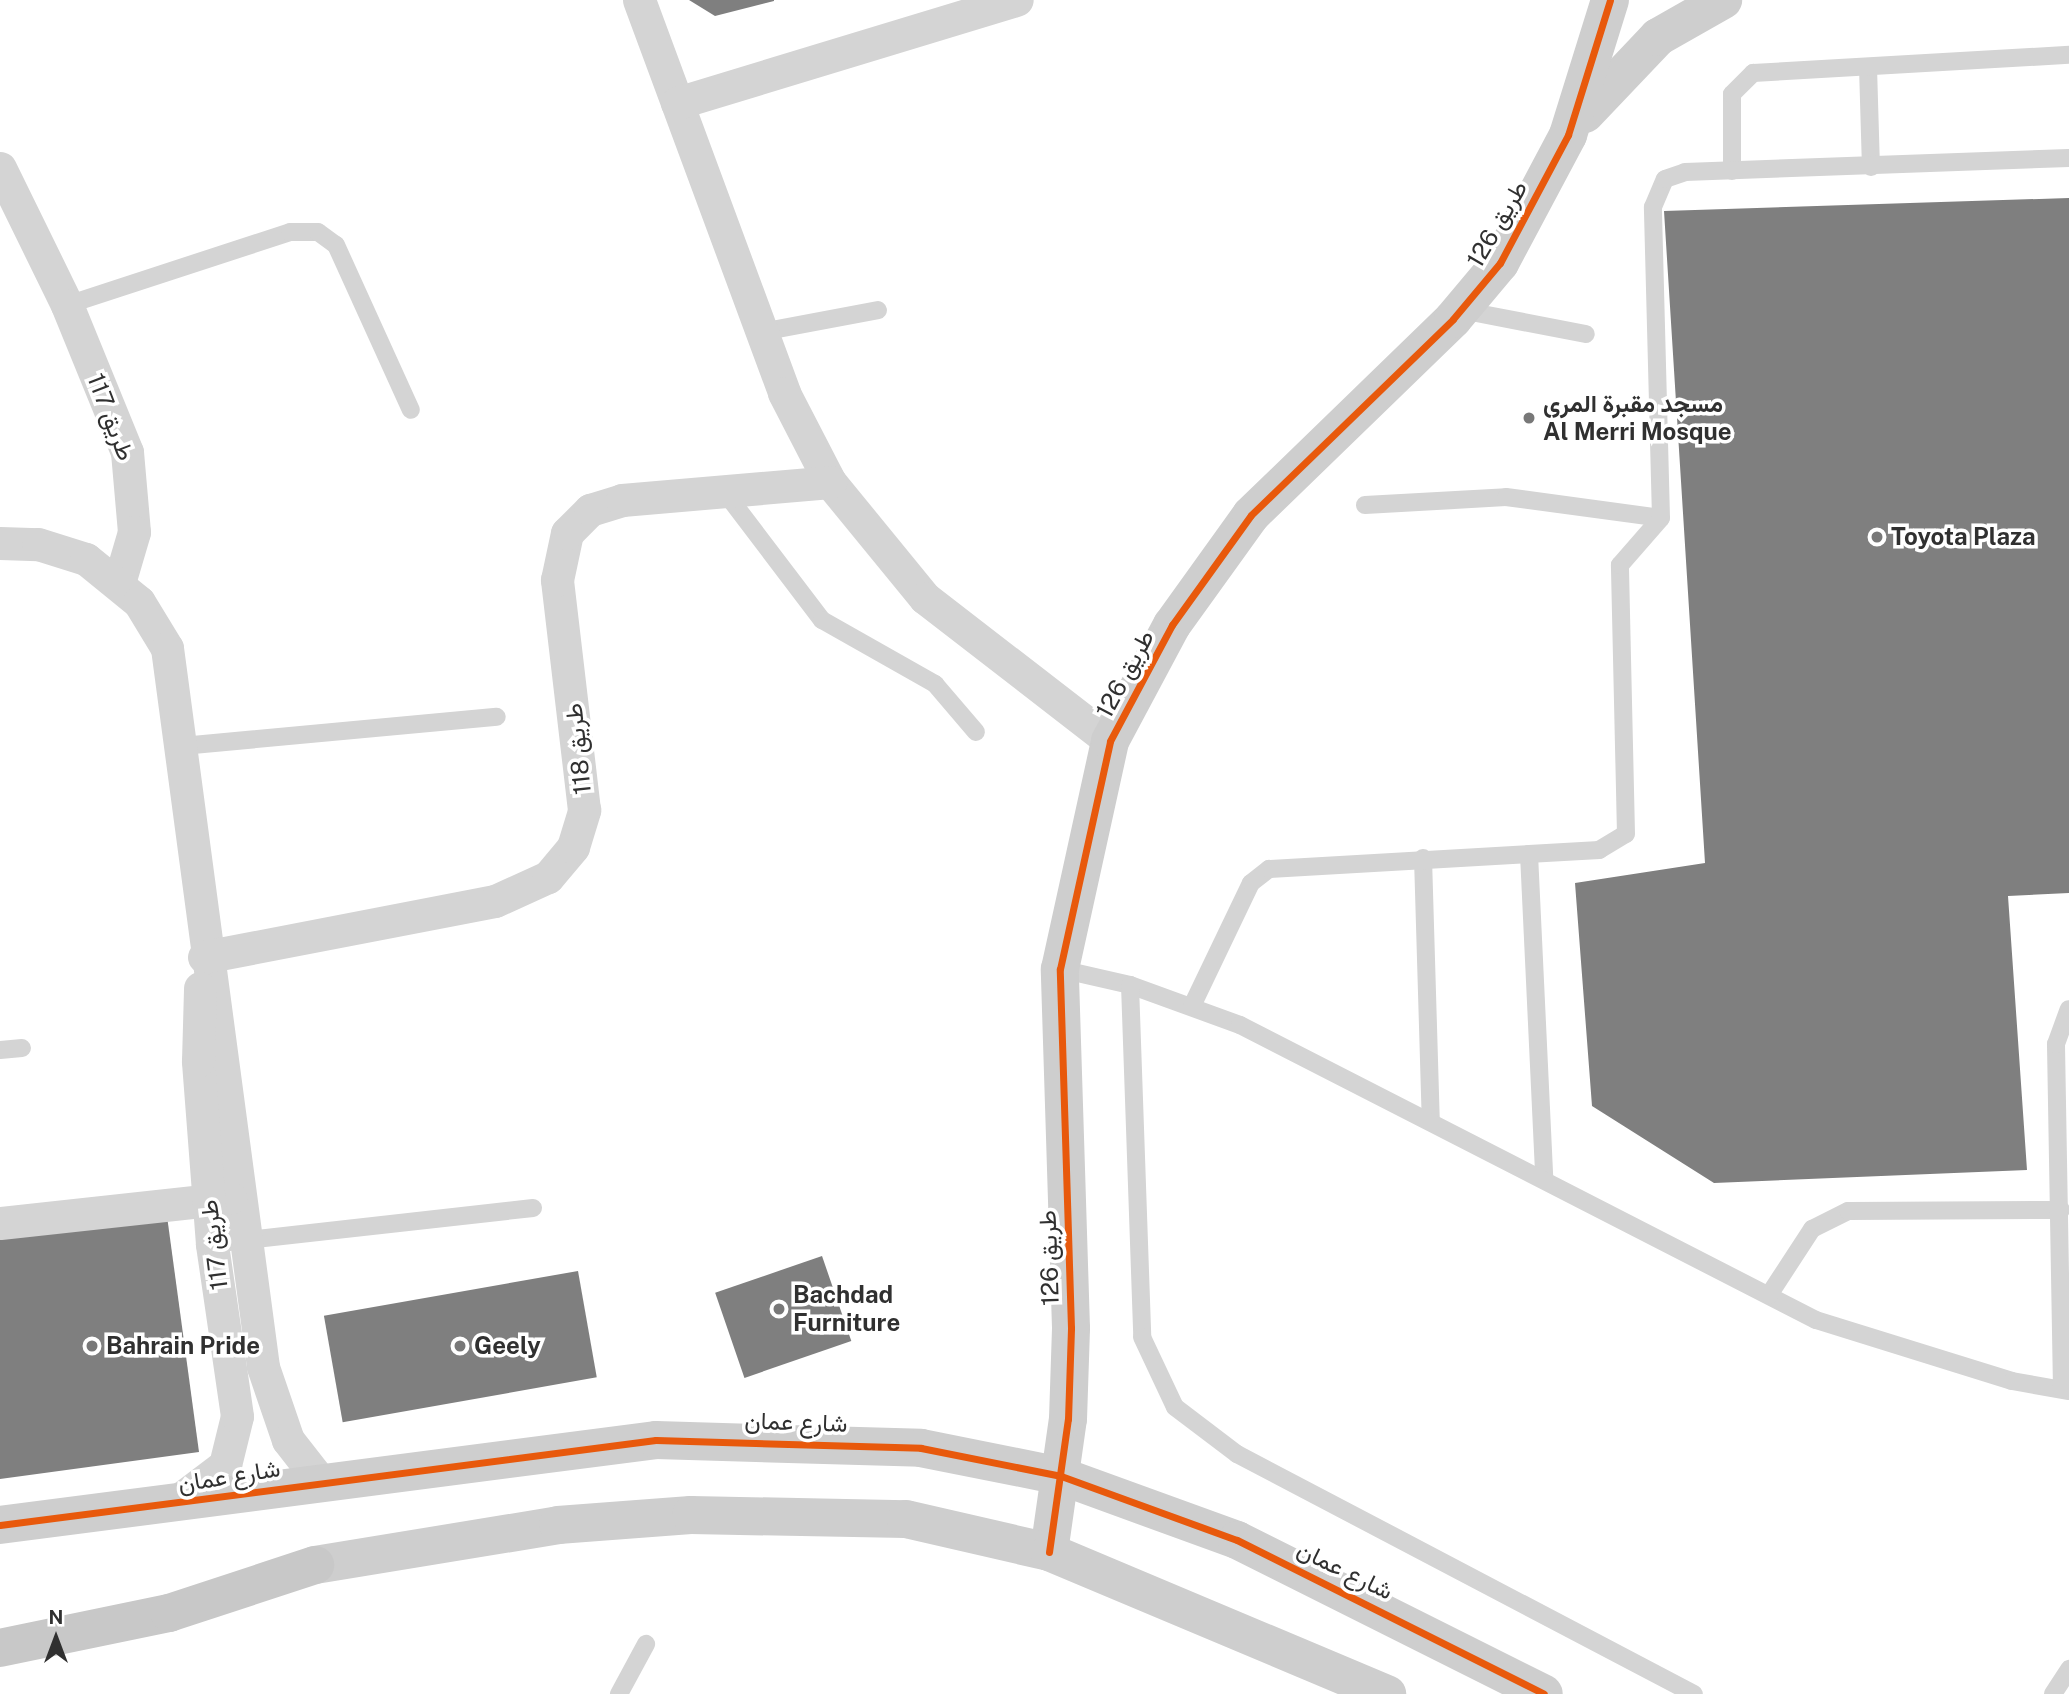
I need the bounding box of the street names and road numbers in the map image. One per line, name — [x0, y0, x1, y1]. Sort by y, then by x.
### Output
street label: طريق 126 — [1461, 175, 1533, 273]
street label: طريق 117 — [81, 370, 141, 464]
street label: طريق 126 — [1090, 625, 1160, 723]
street label: طريق 118 — [559, 702, 597, 796]
street label: طريق 117 — [194, 1198, 234, 1292]
street label: طريق 126 — [1033, 1210, 1065, 1306]
street label: شارع عمان — [744, 1406, 848, 1438]
street label: شارع عمان — [176, 1454, 282, 1498]
street label: شارع عمان — [1292, 1535, 1398, 1605]

